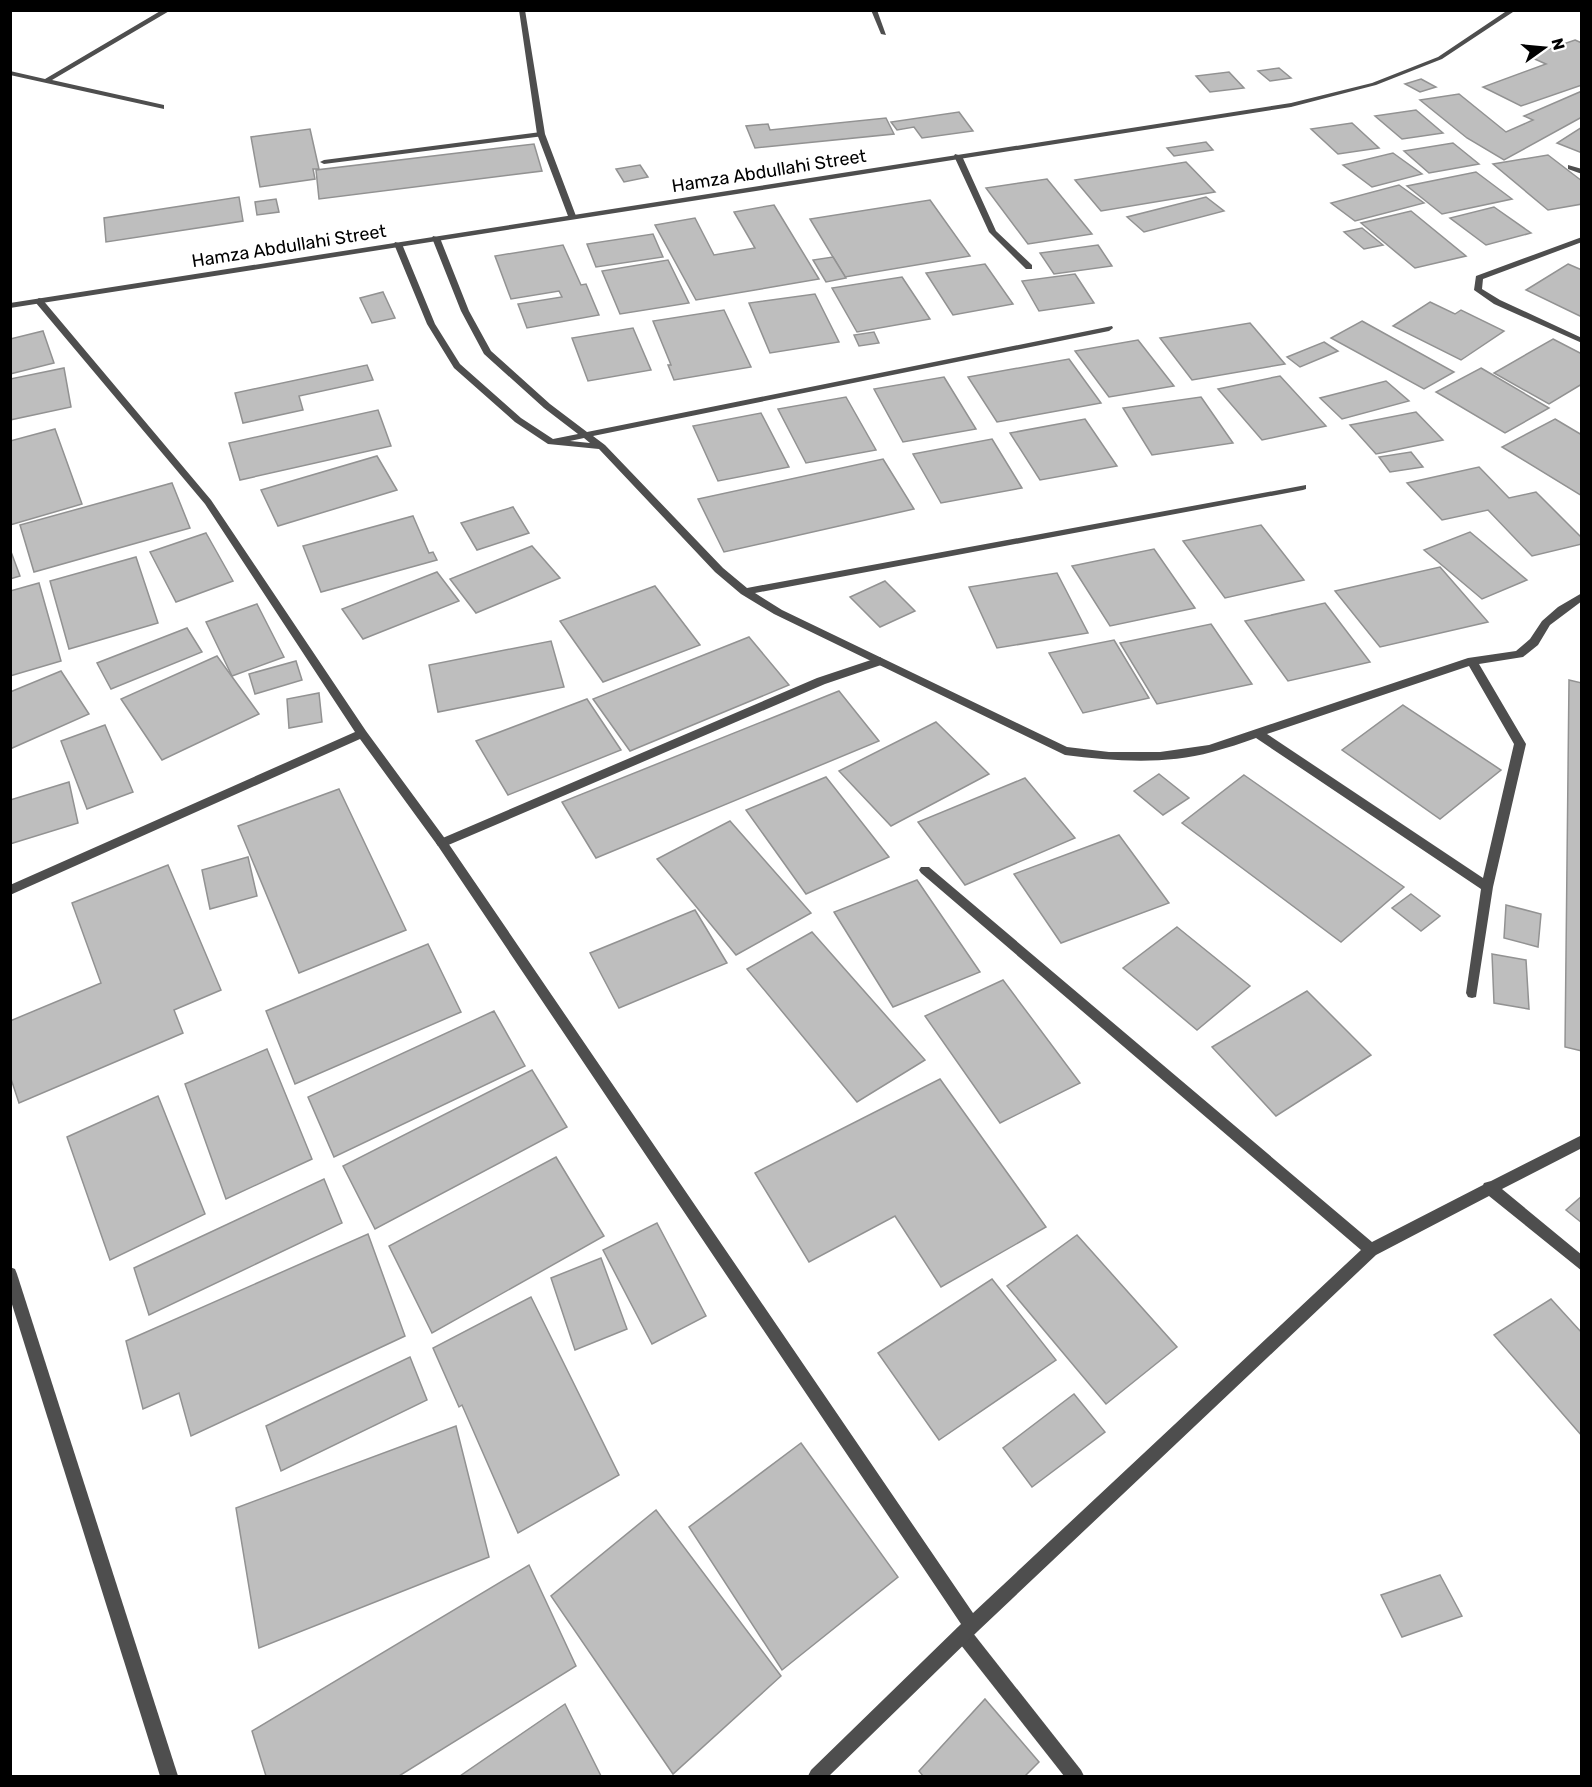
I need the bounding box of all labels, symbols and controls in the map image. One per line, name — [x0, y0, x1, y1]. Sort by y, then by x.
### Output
north arrow — [1514, 18, 1574, 78]
text: N — [1547, 36, 1569, 52]
street label: Hamza Abdullahi Street — [670, 145, 868, 197]
street label: Hamza Abdullahi Street — [190, 220, 388, 272]

